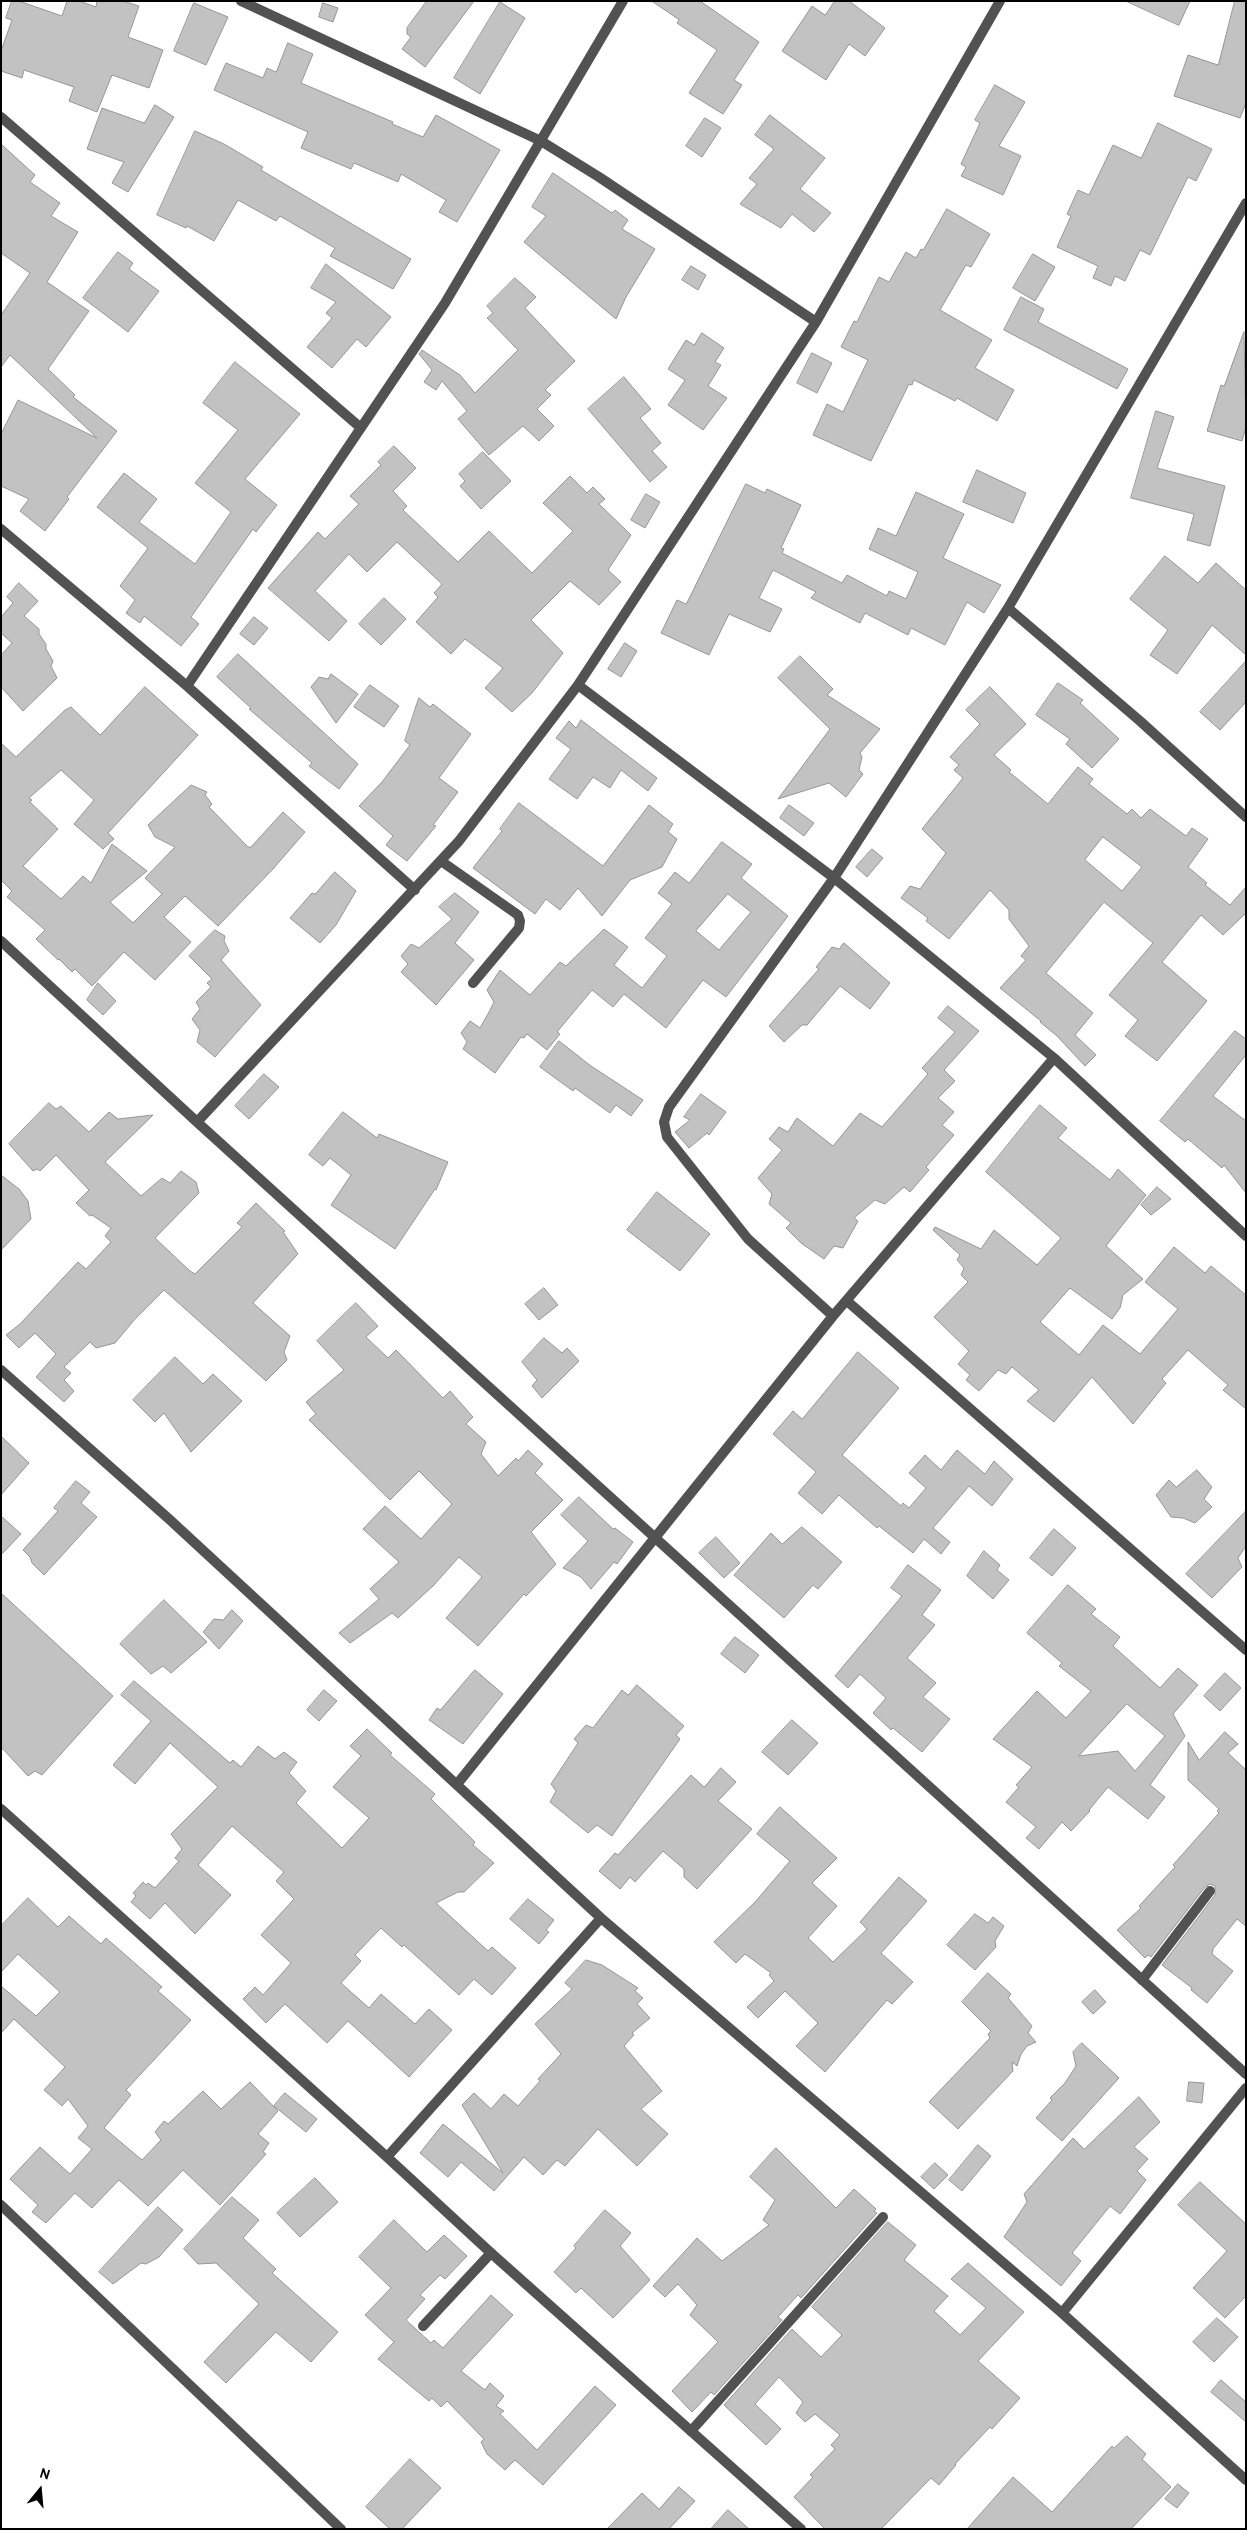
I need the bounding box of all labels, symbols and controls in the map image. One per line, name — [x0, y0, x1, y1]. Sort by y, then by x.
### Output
north arrow — [15, 2465, 65, 2515]
text: N — [37, 2466, 52, 2485]

